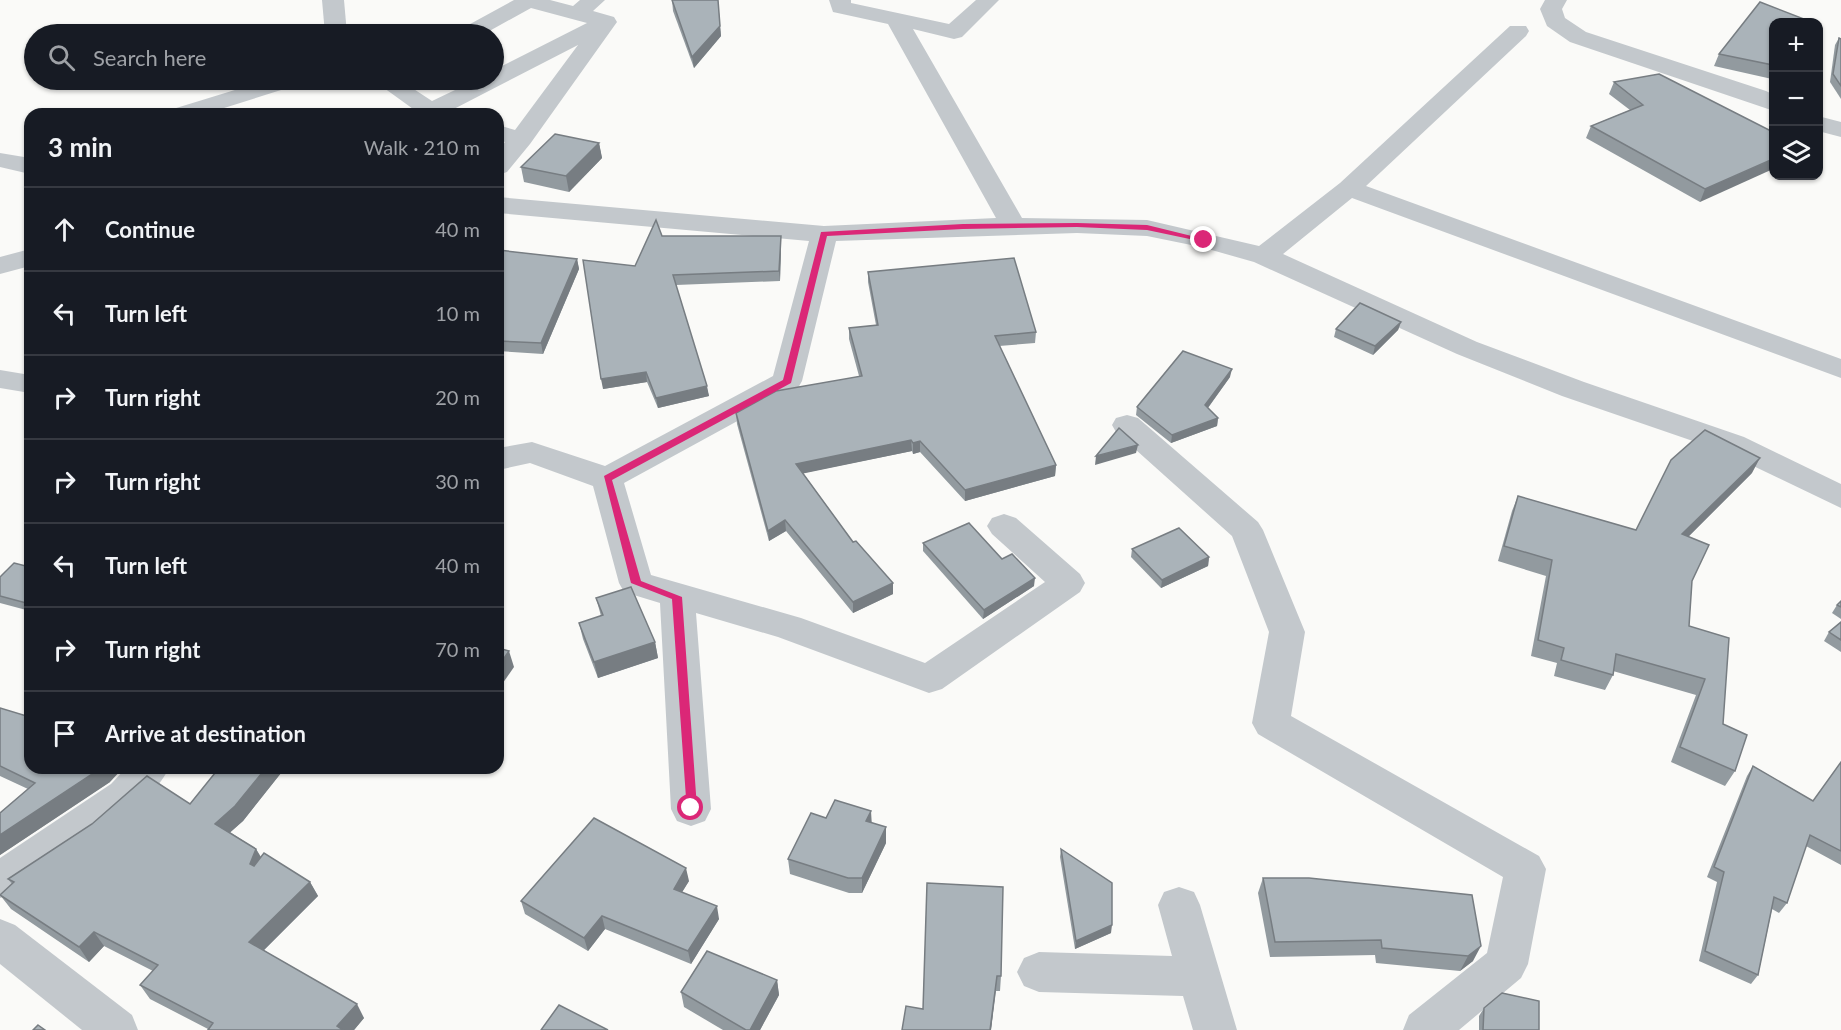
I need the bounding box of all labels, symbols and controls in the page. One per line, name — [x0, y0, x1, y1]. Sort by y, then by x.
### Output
map controls — [1769, 18, 1823, 180]
button: + — [1769, 18, 1823, 72]
search box — [24, 24, 504, 90]
icon: search — [45, 41, 78, 74]
text: Search here — [93, 44, 206, 71]
button: − — [1769, 72, 1823, 126]
button: layers — [1769, 126, 1823, 180]
text: 3 min — [48, 131, 112, 163]
text: Walk · 210 m — [364, 135, 480, 159]
icon: ahead — [48, 213, 81, 246]
text: Continue — [105, 216, 195, 243]
text: 40 m — [435, 217, 480, 241]
route end — [1190, 226, 1216, 252]
icon: left — [48, 297, 81, 330]
text: Turn left — [105, 300, 187, 327]
text: 10 m — [435, 301, 480, 325]
icon: right — [48, 381, 81, 414]
text: Turn right — [105, 384, 200, 411]
text: 20 m — [435, 385, 480, 409]
icon: right — [48, 465, 81, 498]
text: Turn right — [105, 468, 200, 495]
text: 30 m — [435, 469, 480, 493]
icon: left — [48, 549, 81, 582]
text: Turn left — [105, 552, 187, 579]
text: 40 m — [435, 553, 480, 577]
icon: right — [48, 633, 81, 666]
text: Turn right — [105, 636, 200, 663]
text: 70 m — [435, 637, 480, 661]
icon: arrive — [48, 717, 81, 750]
text: Arrive at destination — [105, 720, 306, 747]
route start — [677, 794, 703, 820]

